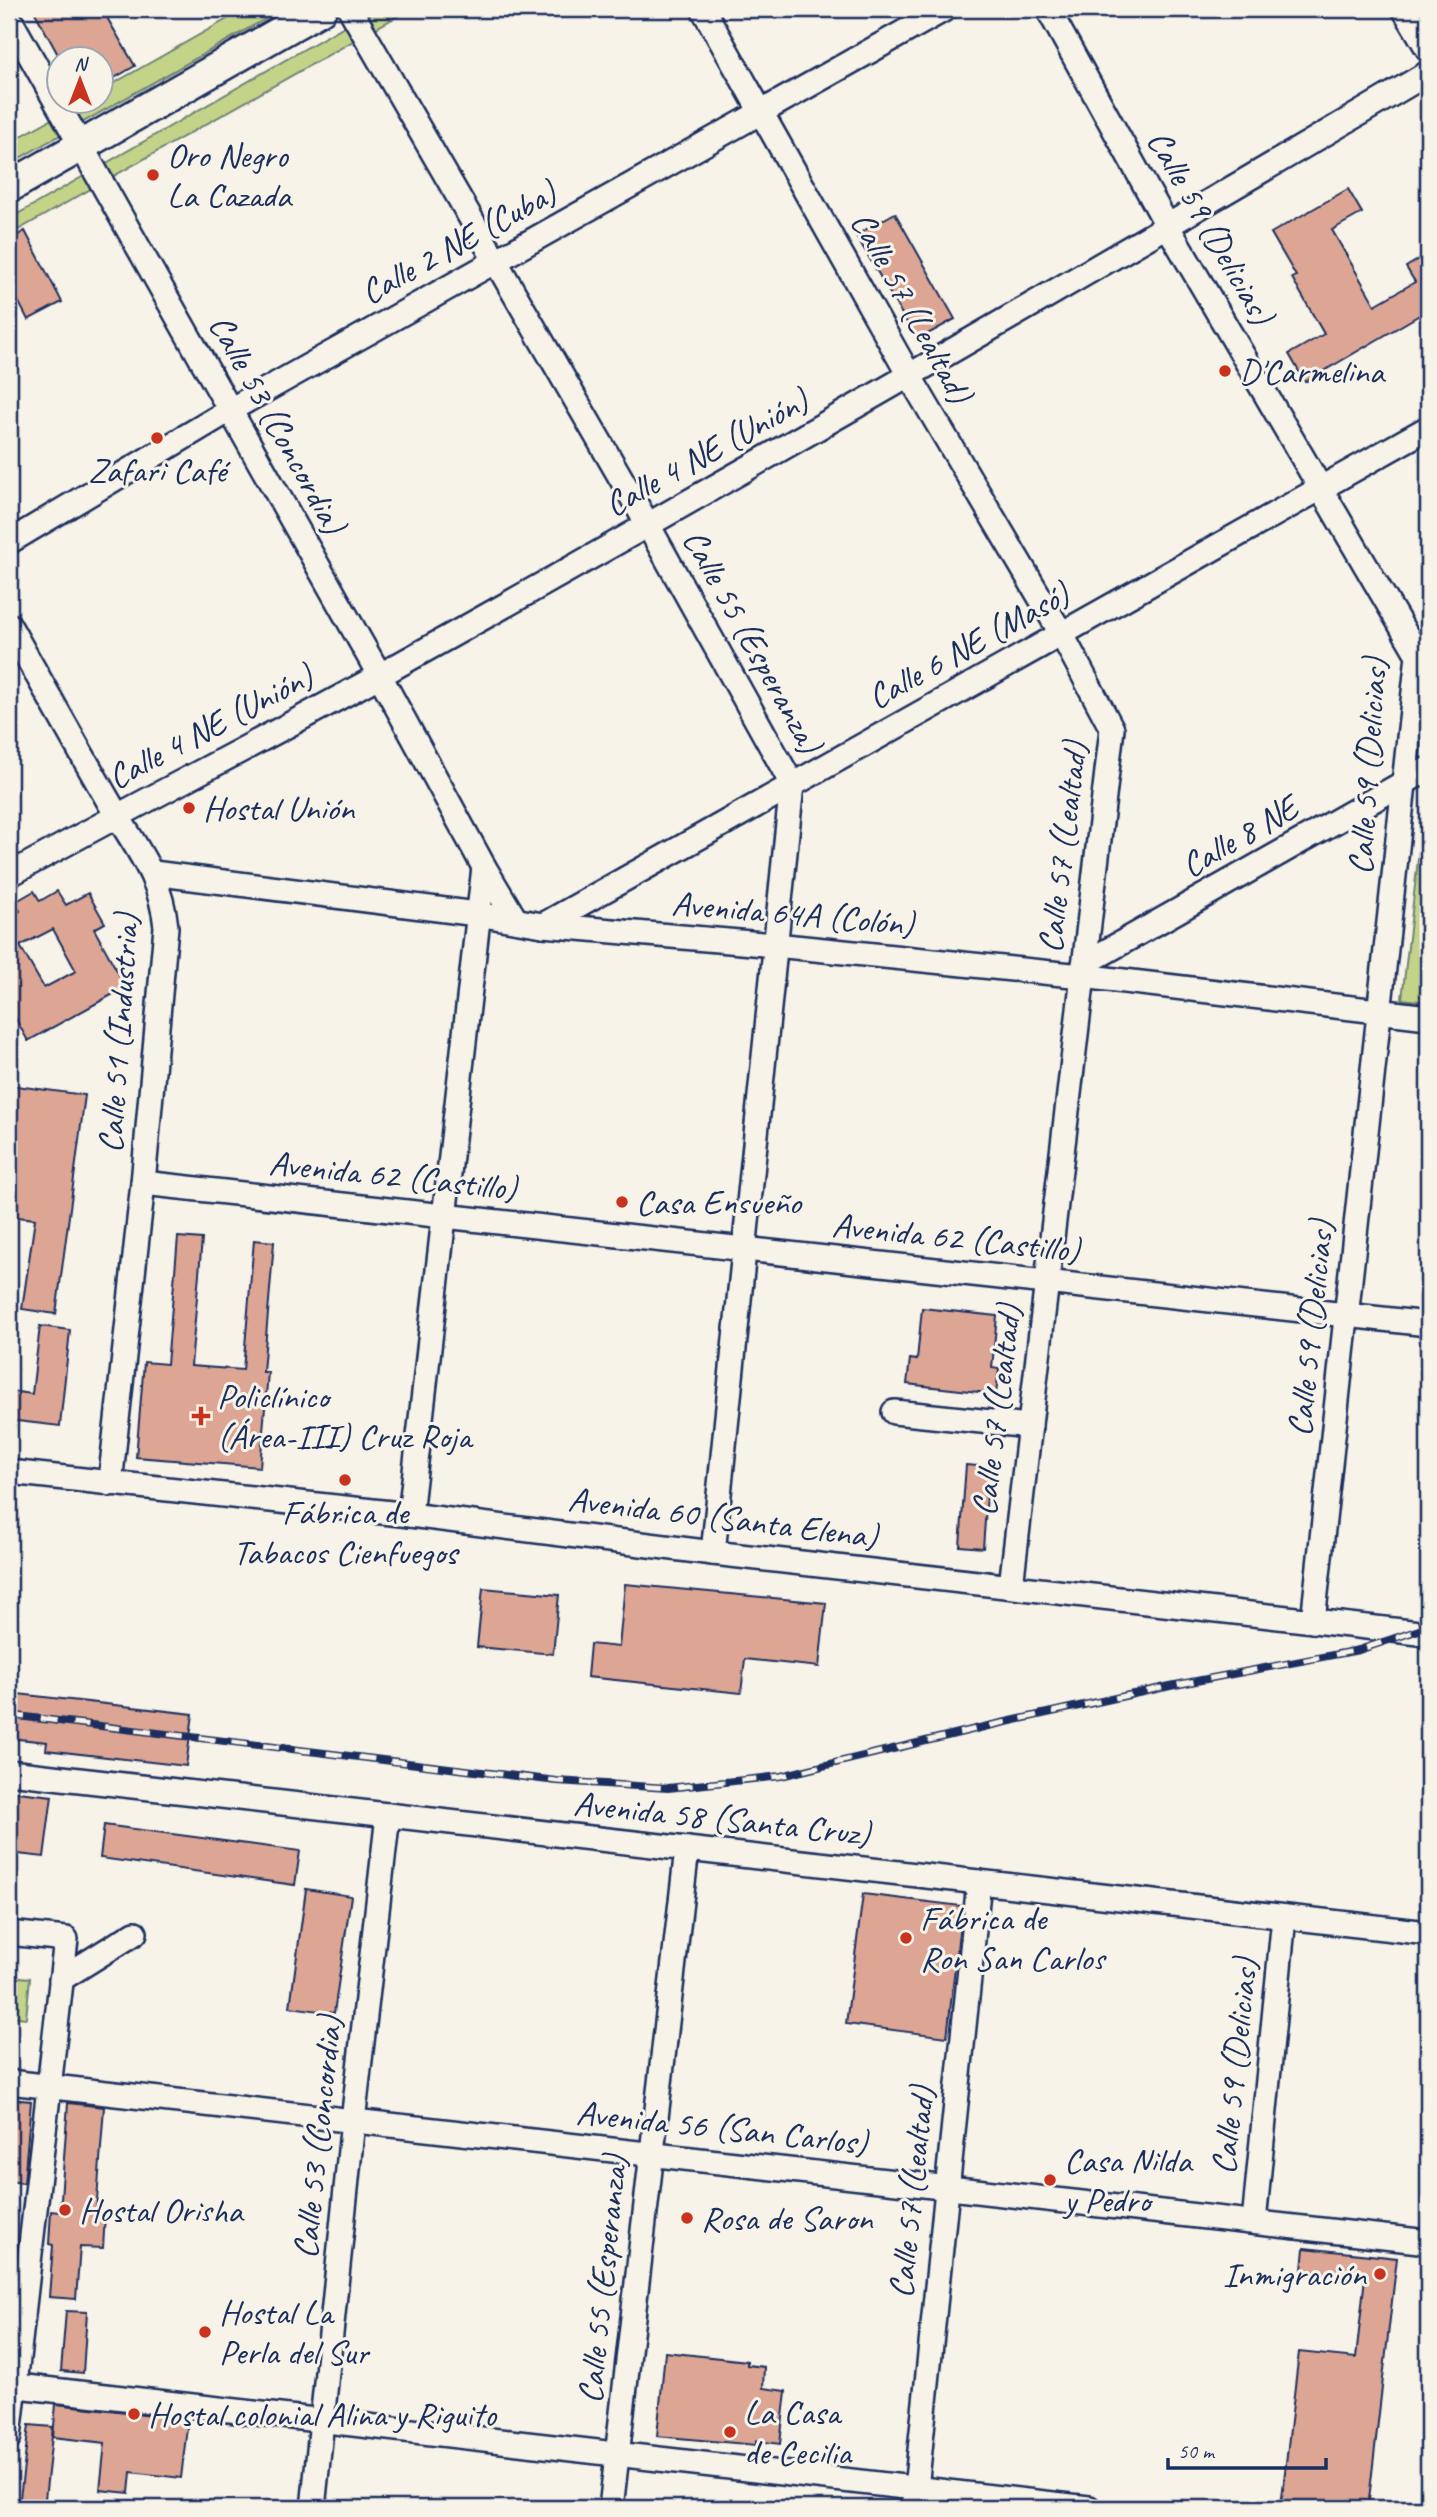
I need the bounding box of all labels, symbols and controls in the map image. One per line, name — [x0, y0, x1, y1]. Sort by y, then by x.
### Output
north arrow — [46, 46, 116, 116]
text: N — [74, 52, 89, 76]
street label: Calle 59 (Delicias) — [1137, 122, 1286, 335]
place label: Oro Negro La Cazada — [167, 133, 294, 218]
marker: Oro Negro La Cazada — [145, 167, 161, 183]
street label: Calle 2 NE (Cuba) — [353, 169, 566, 315]
street label: Calle 57 (Lealtad) — [840, 203, 984, 413]
street label: Calle 53 (Concordia) — [199, 307, 358, 544]
place label: D'Carmelina — [1239, 349, 1387, 394]
marker: D'Carmelina — [1217, 363, 1233, 379]
street label: Calle 4 NE (Unión) — [596, 377, 818, 527]
marker: Zafari Café — [149, 430, 165, 446]
place label: Zafari Café — [88, 448, 232, 493]
street label: Calle 55 (Esperanza) — [672, 521, 834, 763]
street label: Calle 6 NE (Masó) — [860, 570, 1079, 719]
street label: Calle 4 NE (Unión) — [100, 652, 323, 799]
street label: Calle 59 (Delicias) — [1337, 654, 1398, 876]
street label: Calle 57 (Lealtad) — [1027, 736, 1098, 955]
street label: Calle 8 NE — [1173, 783, 1309, 888]
place label: Hostal Unión — [203, 786, 356, 831]
marker: Hostal Unión — [181, 800, 197, 816]
street label: Avenida 64A (Colón) — [670, 881, 918, 947]
street label: Calle 51 (Industria) — [88, 909, 149, 1154]
street label: Avenida 62 (Castillo) — [267, 1140, 521, 1211]
place label: Casa Ensueño — [636, 1180, 803, 1225]
marker: Casa Ensueño — [614, 1194, 630, 1210]
street label: Avenida 62 (Castillo) — [830, 1202, 1084, 1273]
street label: Calle 59 (Delicias) — [1277, 1215, 1344, 1439]
street label: Calle 57 (Lealtad) — [961, 1299, 1032, 1518]
place label: Policlínico (Área-III) Cruz Roja — [217, 1374, 474, 1459]
marker: Policlínico (Área-III) Cruz Roja — [191, 1406, 211, 1426]
marker: Fábrica de Tabacos Cienfuegos — [337, 1472, 353, 1488]
street label: Avenida 60 (Santa Elena) — [566, 1476, 882, 1559]
place label: Fábrica de Tabacos Cienfuegos — [233, 1490, 460, 1575]
street label: Avenida 58 (Santa Cruz) — [572, 1781, 875, 1857]
place label: Fábrica de Ron San Carlos — [920, 1896, 1107, 1981]
marker: Fábrica de Ron San Carlos — [898, 1930, 914, 1946]
street label: Calle 59 (Delicias) — [1201, 1953, 1268, 2177]
street label: Calle 53 (Concordia) — [282, 2011, 353, 2261]
street label: Calle 57 (Lealtad) — [878, 2082, 945, 2300]
street label: Avenida 56 (San Carlos) — [574, 2090, 872, 2165]
place label: Casa Nilda y Pedro — [1062, 2138, 1194, 2223]
street label: Calle 55 (Esperanza) — [567, 2150, 638, 2405]
marker: Casa Nilda y Pedro — [1042, 2172, 1058, 2188]
place label: Hostal Orisha — [79, 2188, 245, 2233]
place label: Rosa de Saron — [701, 2196, 874, 2241]
marker: Hostal Orisha — [57, 2202, 73, 2218]
marker: Rosa de Saron — [679, 2210, 695, 2226]
place label: Inmigración — [1223, 2252, 1367, 2297]
marker: Inmigración — [1372, 2266, 1388, 2282]
place label: Hostal La Perla del Sur — [219, 2290, 371, 2375]
marker: Hostal La Perla del Sur — [197, 2324, 213, 2340]
place label: La Casa de Cecilia — [744, 2390, 853, 2475]
place label: Hostal colonial Alina y Riguito — [148, 2392, 498, 2437]
marker: Hostal colonial Alina y Riguito — [126, 2406, 142, 2422]
marker: La Casa de Cecilia — [722, 2424, 738, 2440]
scale bar — [1168, 2426, 1325, 2470]
text: 50 m — [1178, 2438, 1216, 2464]

